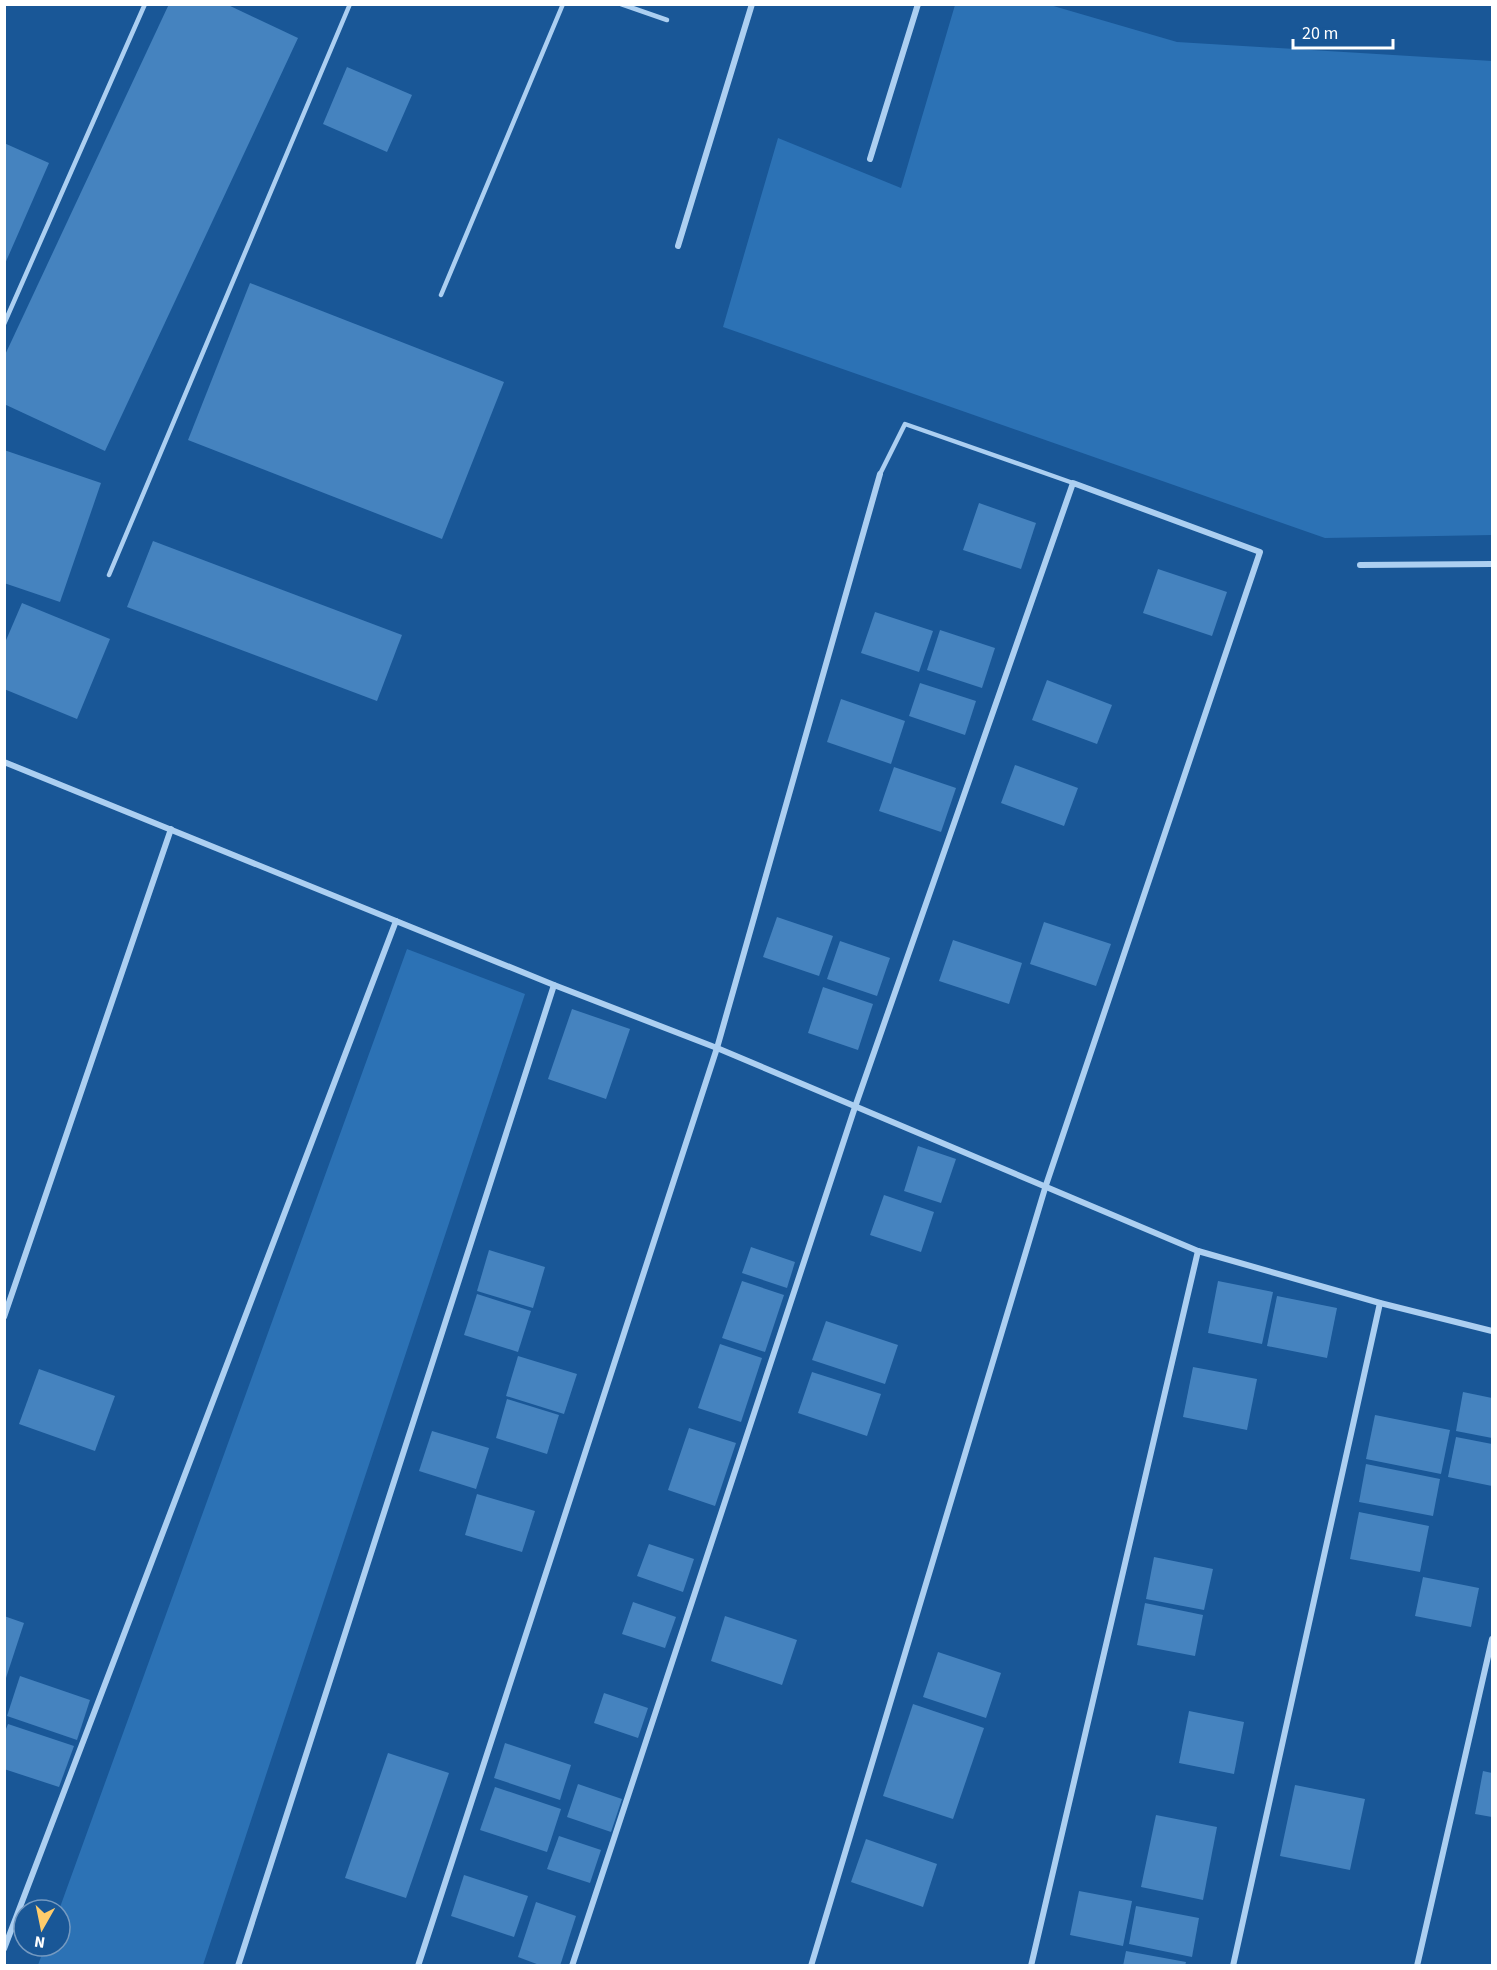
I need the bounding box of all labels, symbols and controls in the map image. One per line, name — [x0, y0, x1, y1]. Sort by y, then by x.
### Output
scale bar — [1293, 12, 1394, 50]
text: 20 m — [1302, 21, 1338, 46]
north arrow — [12, 1898, 72, 1958]
text: N — [33, 1930, 47, 1954]

